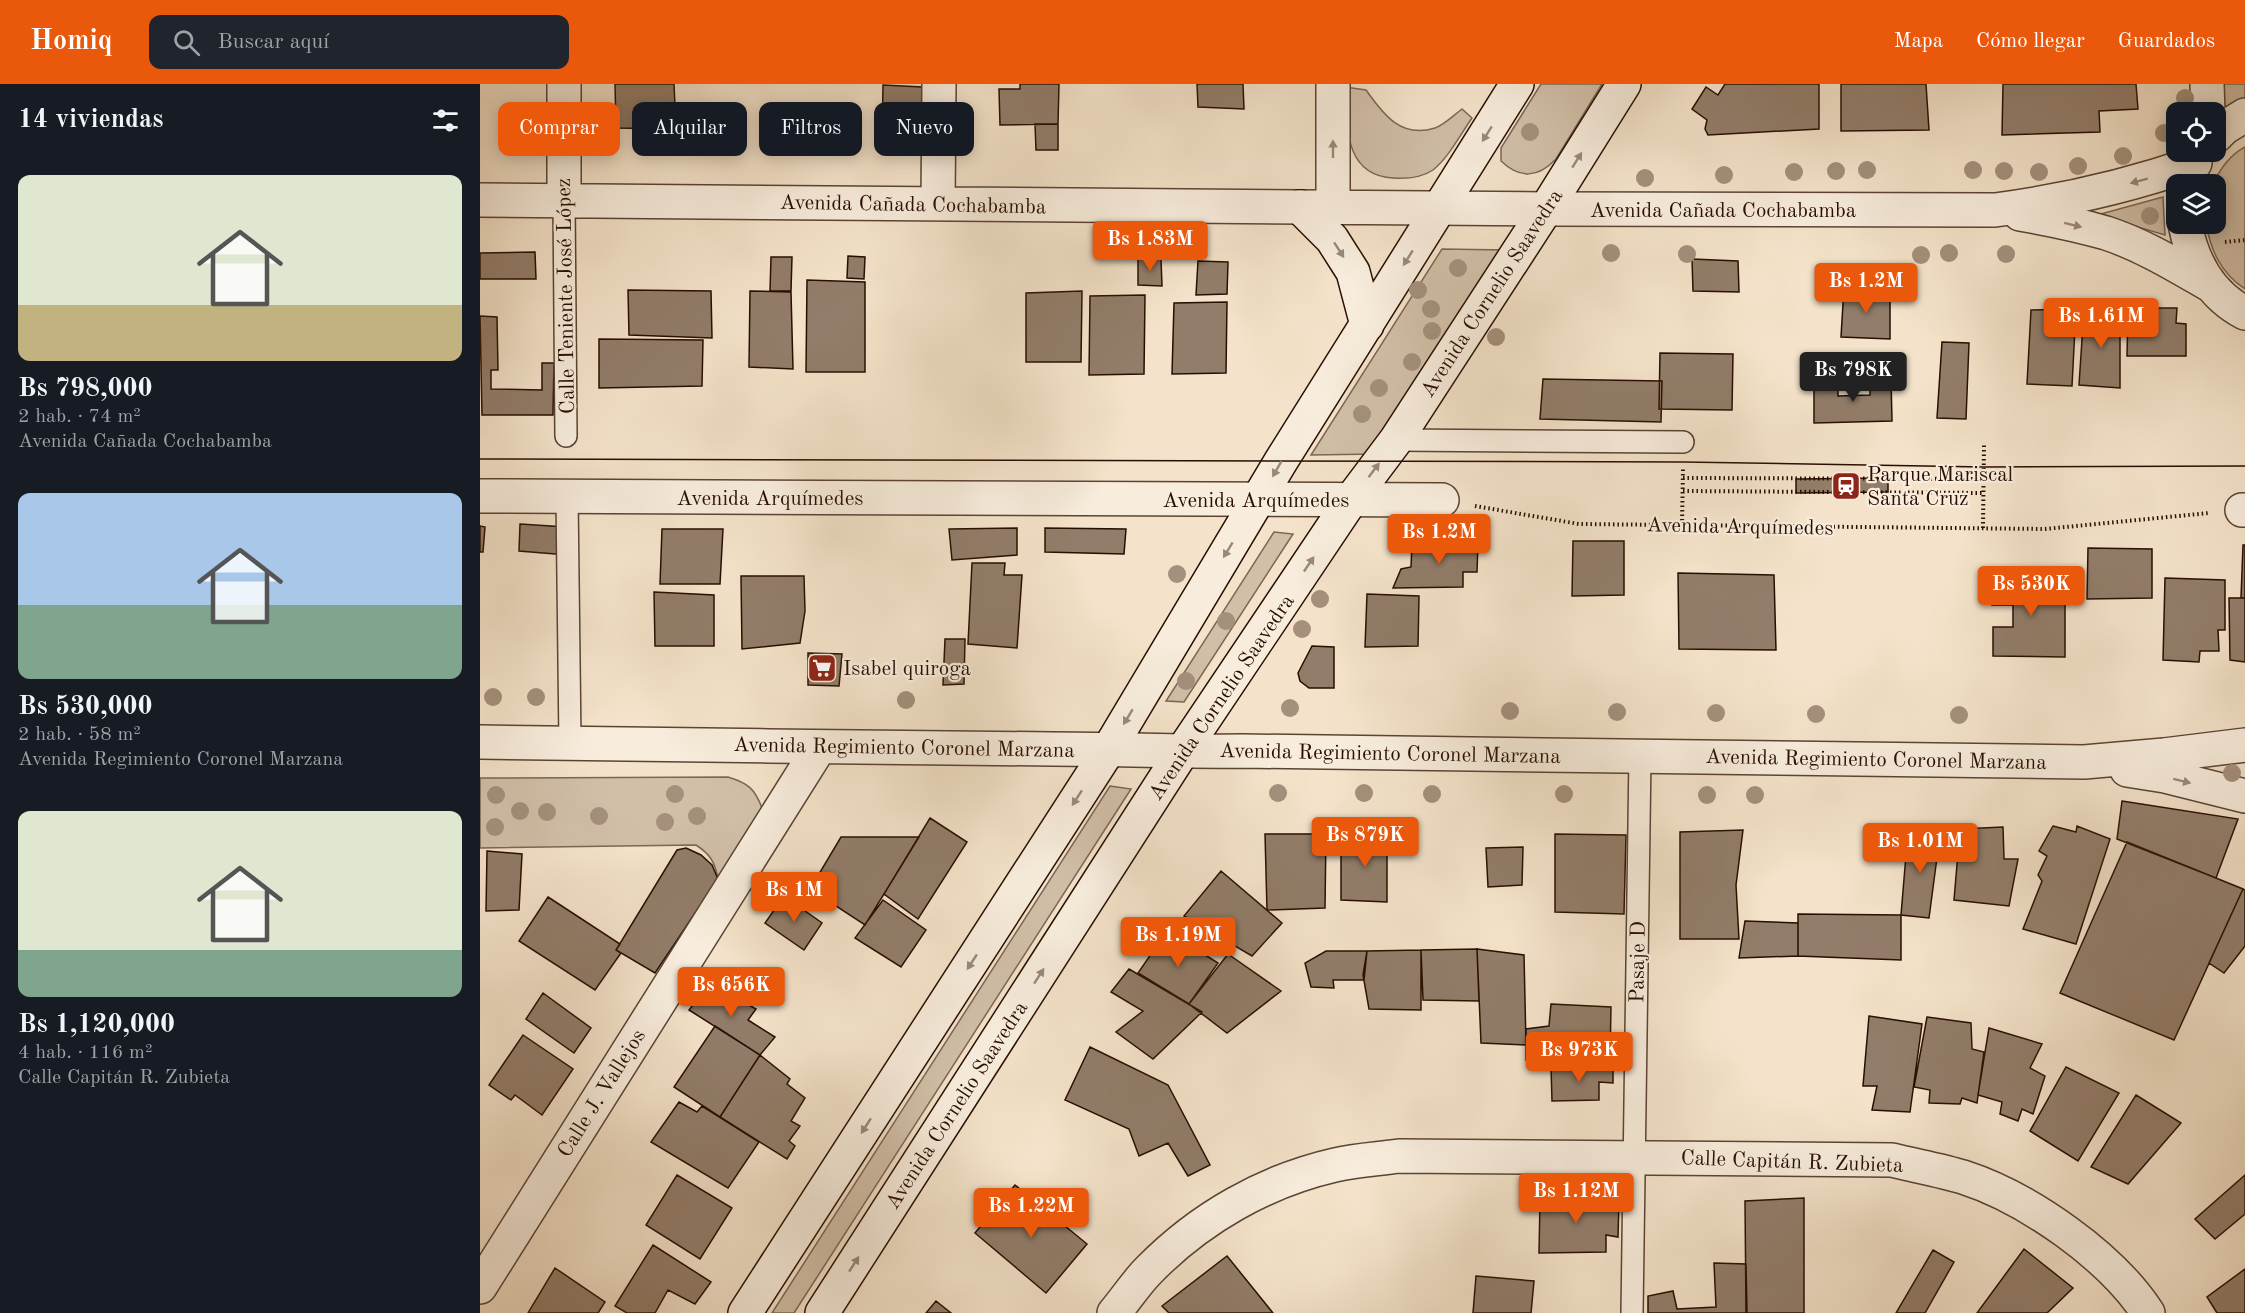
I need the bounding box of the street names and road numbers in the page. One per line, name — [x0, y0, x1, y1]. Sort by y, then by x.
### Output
street label: Calle Teniente José López — [554, 178, 579, 414]
street label: Avenida Cornelio Saavedra — [1417, 186, 1567, 402]
street label: Avenida Cañada Cochabamba — [780, 193, 1046, 218]
street label: Avenida Cañada Cochabamba — [1590, 201, 1856, 222]
street label: Avenida Arquímedes — [677, 489, 863, 510]
street label: Avenida Arquímedes — [1163, 491, 1349, 512]
street label: Avenida Arquímedes — [1646, 515, 1834, 540]
street label: Avenida Cornelio Saavedra — [1146, 591, 1299, 805]
street label: Avenida Regimiento Coronel Marzana — [733, 735, 1075, 762]
street label: Avenida Regimiento Coronel Marzana — [1219, 741, 1561, 768]
street label: Avenida Regimiento Coronel Marzana — [1705, 747, 2047, 774]
street label: Pasaje D — [1627, 921, 1650, 1003]
street label: Avenida Cornelio Saavedra — [882, 998, 1032, 1214]
street label: Calle J. Vallejos — [555, 1026, 650, 1162]
street label: Calle Capitán R. Zubieta — [1680, 1148, 1904, 1177]

